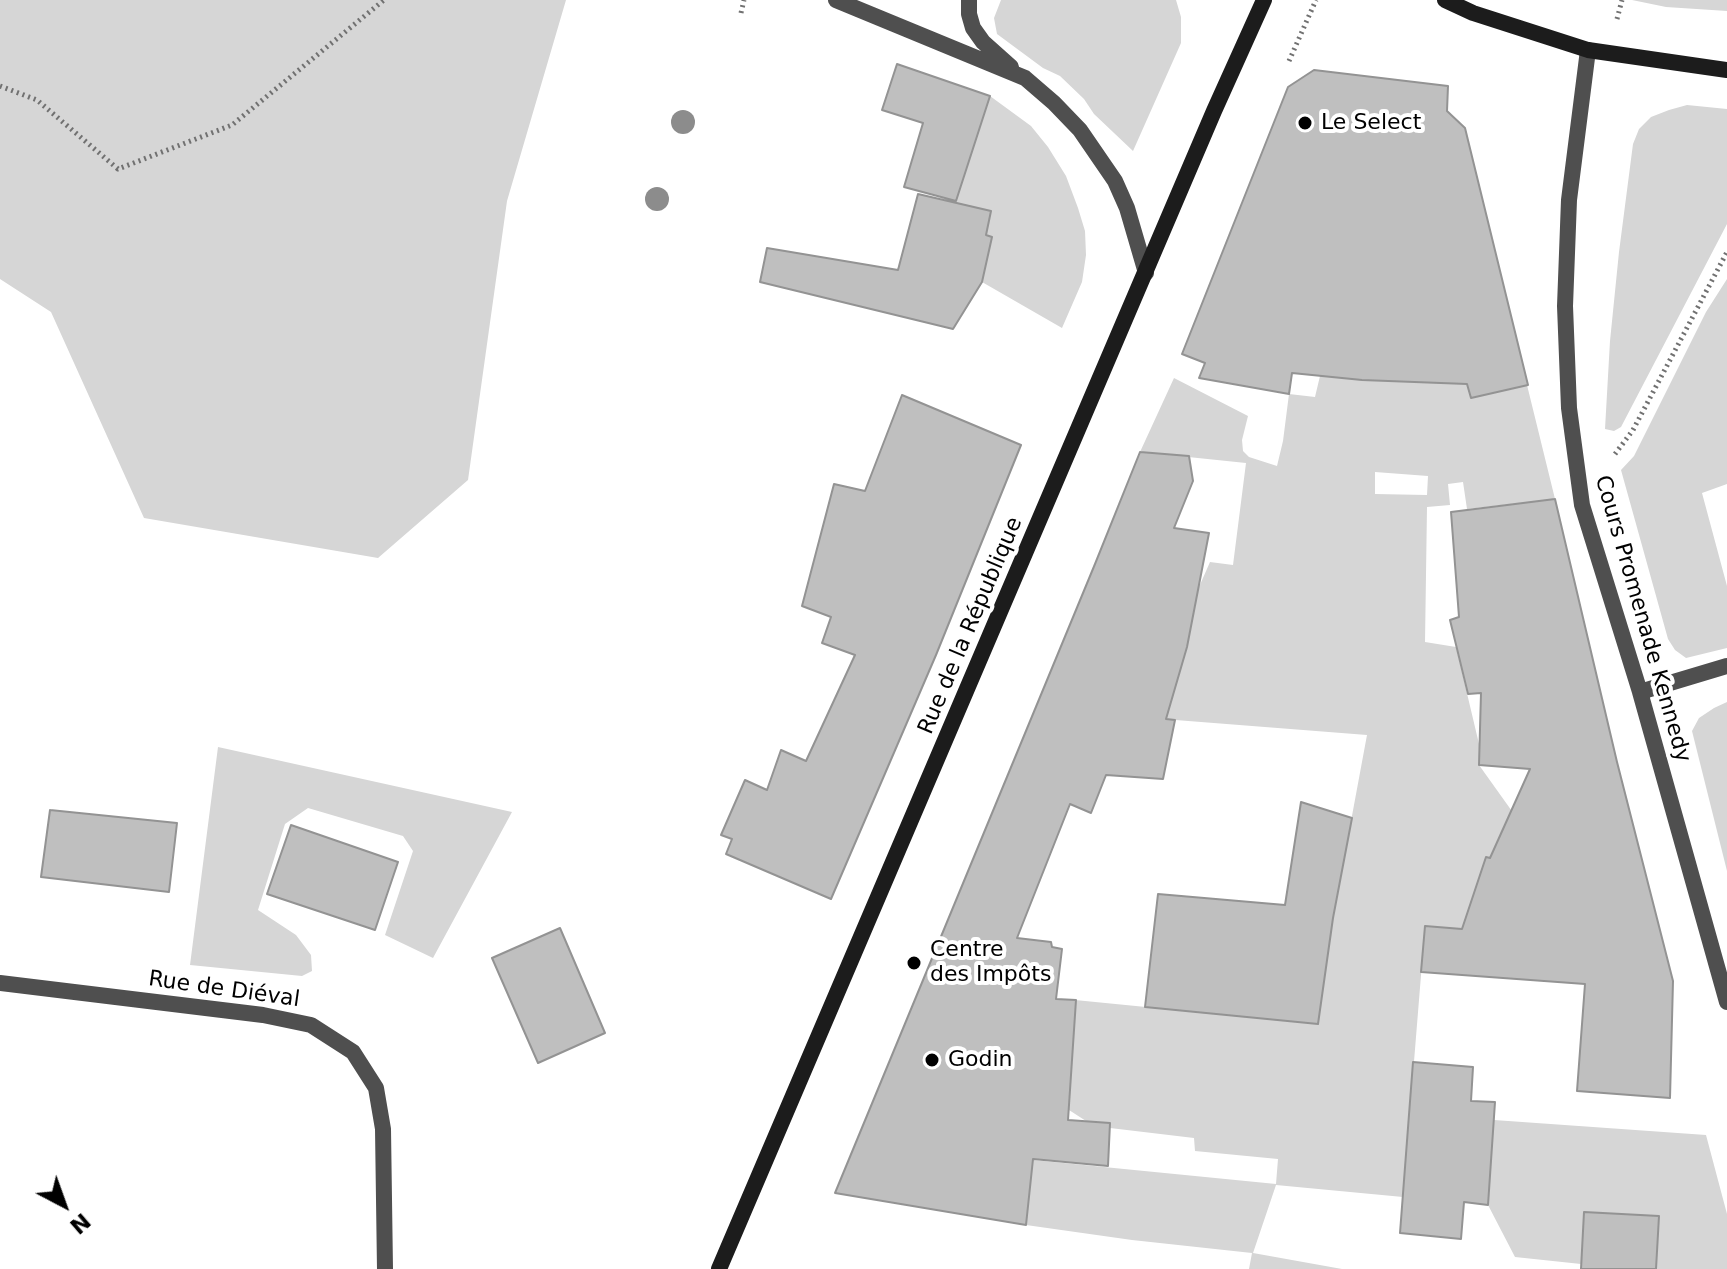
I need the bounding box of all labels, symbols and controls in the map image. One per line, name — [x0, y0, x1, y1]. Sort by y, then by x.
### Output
place label: Le Select — [1321, 110, 1421, 136]
marker: Le Select — [1296, 114, 1314, 132]
street label: Cours Promenade Kennedy — [1588, 472, 1696, 766]
street label: Rue de la République — [913, 514, 1029, 738]
place label: Centre des Impôts — [930, 937, 1051, 988]
marker: Centre des Impôts — [905, 954, 923, 972]
street label: Rue de Diéval — [147, 966, 301, 1014]
place label: Godin — [948, 1047, 1013, 1073]
marker: Godin — [923, 1051, 941, 1069]
north arrow — [24, 1165, 104, 1245]
text: N — [65, 1208, 95, 1239]

